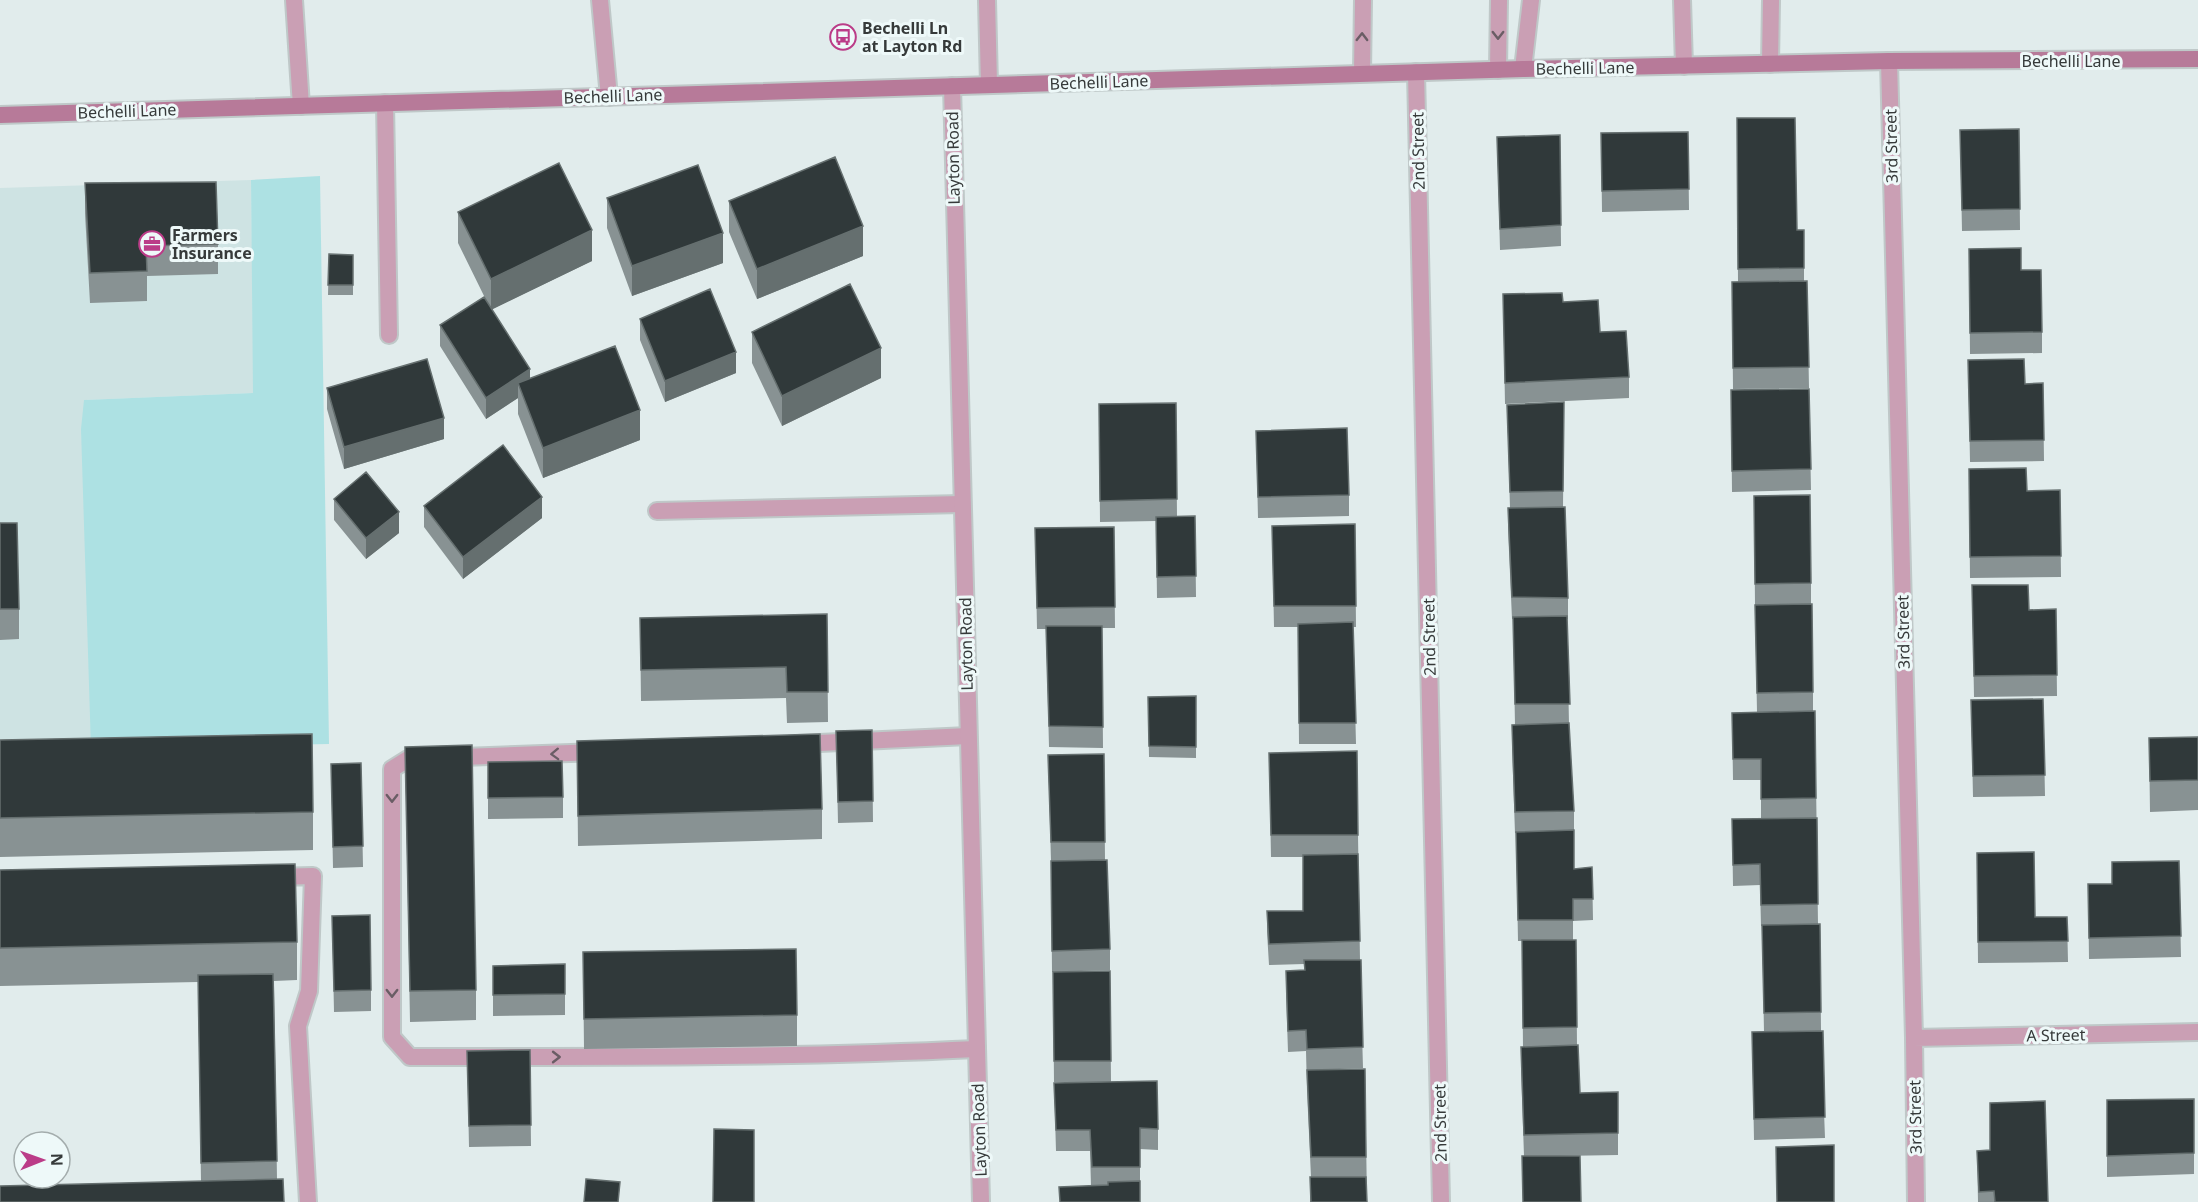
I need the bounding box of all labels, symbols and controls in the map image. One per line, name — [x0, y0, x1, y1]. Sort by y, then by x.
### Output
place label: Bechelli Ln at Layton Rd — [862, 17, 962, 57]
bus stop icon: Bechelli Ln at Layton Rd — [828, 22, 858, 52]
one-way arrow — [1492, 31, 1504, 40]
one-way arrow — [1356, 32, 1368, 41]
street label: Bechelli Lane — [2022, 50, 2120, 72]
street label: Bechelli Lane — [1535, 56, 1635, 80]
street label: Bechelli Lane — [1049, 69, 1149, 95]
street label: Bechelli Lane — [563, 83, 663, 109]
street label: Bechelli Lane — [77, 98, 177, 124]
street label: 3rd Street — [1879, 109, 1903, 183]
street label: Layton Road — [941, 111, 965, 205]
street label: 2nd Street — [1406, 112, 1430, 190]
place label: Farmers Insurance — [172, 224, 252, 264]
office icon: Farmers Insurance — [137, 229, 167, 259]
street label: 3rd Street — [1891, 595, 1915, 669]
street label: Layton Road — [954, 597, 978, 691]
street label: 2nd Street — [1417, 598, 1441, 676]
one-way arrow — [551, 747, 560, 760]
one-way arrow — [386, 794, 398, 803]
one-way arrow — [386, 989, 398, 998]
street label: A Street — [2026, 1023, 2086, 1047]
one-way arrow — [551, 1051, 560, 1063]
street label: 3rd Street — [1903, 1080, 1927, 1154]
street label: Layton Road — [966, 1083, 992, 1177]
street label: 2nd Street — [1428, 1084, 1452, 1162]
north arrow — [12, 1130, 72, 1190]
text: N — [46, 1153, 68, 1166]

